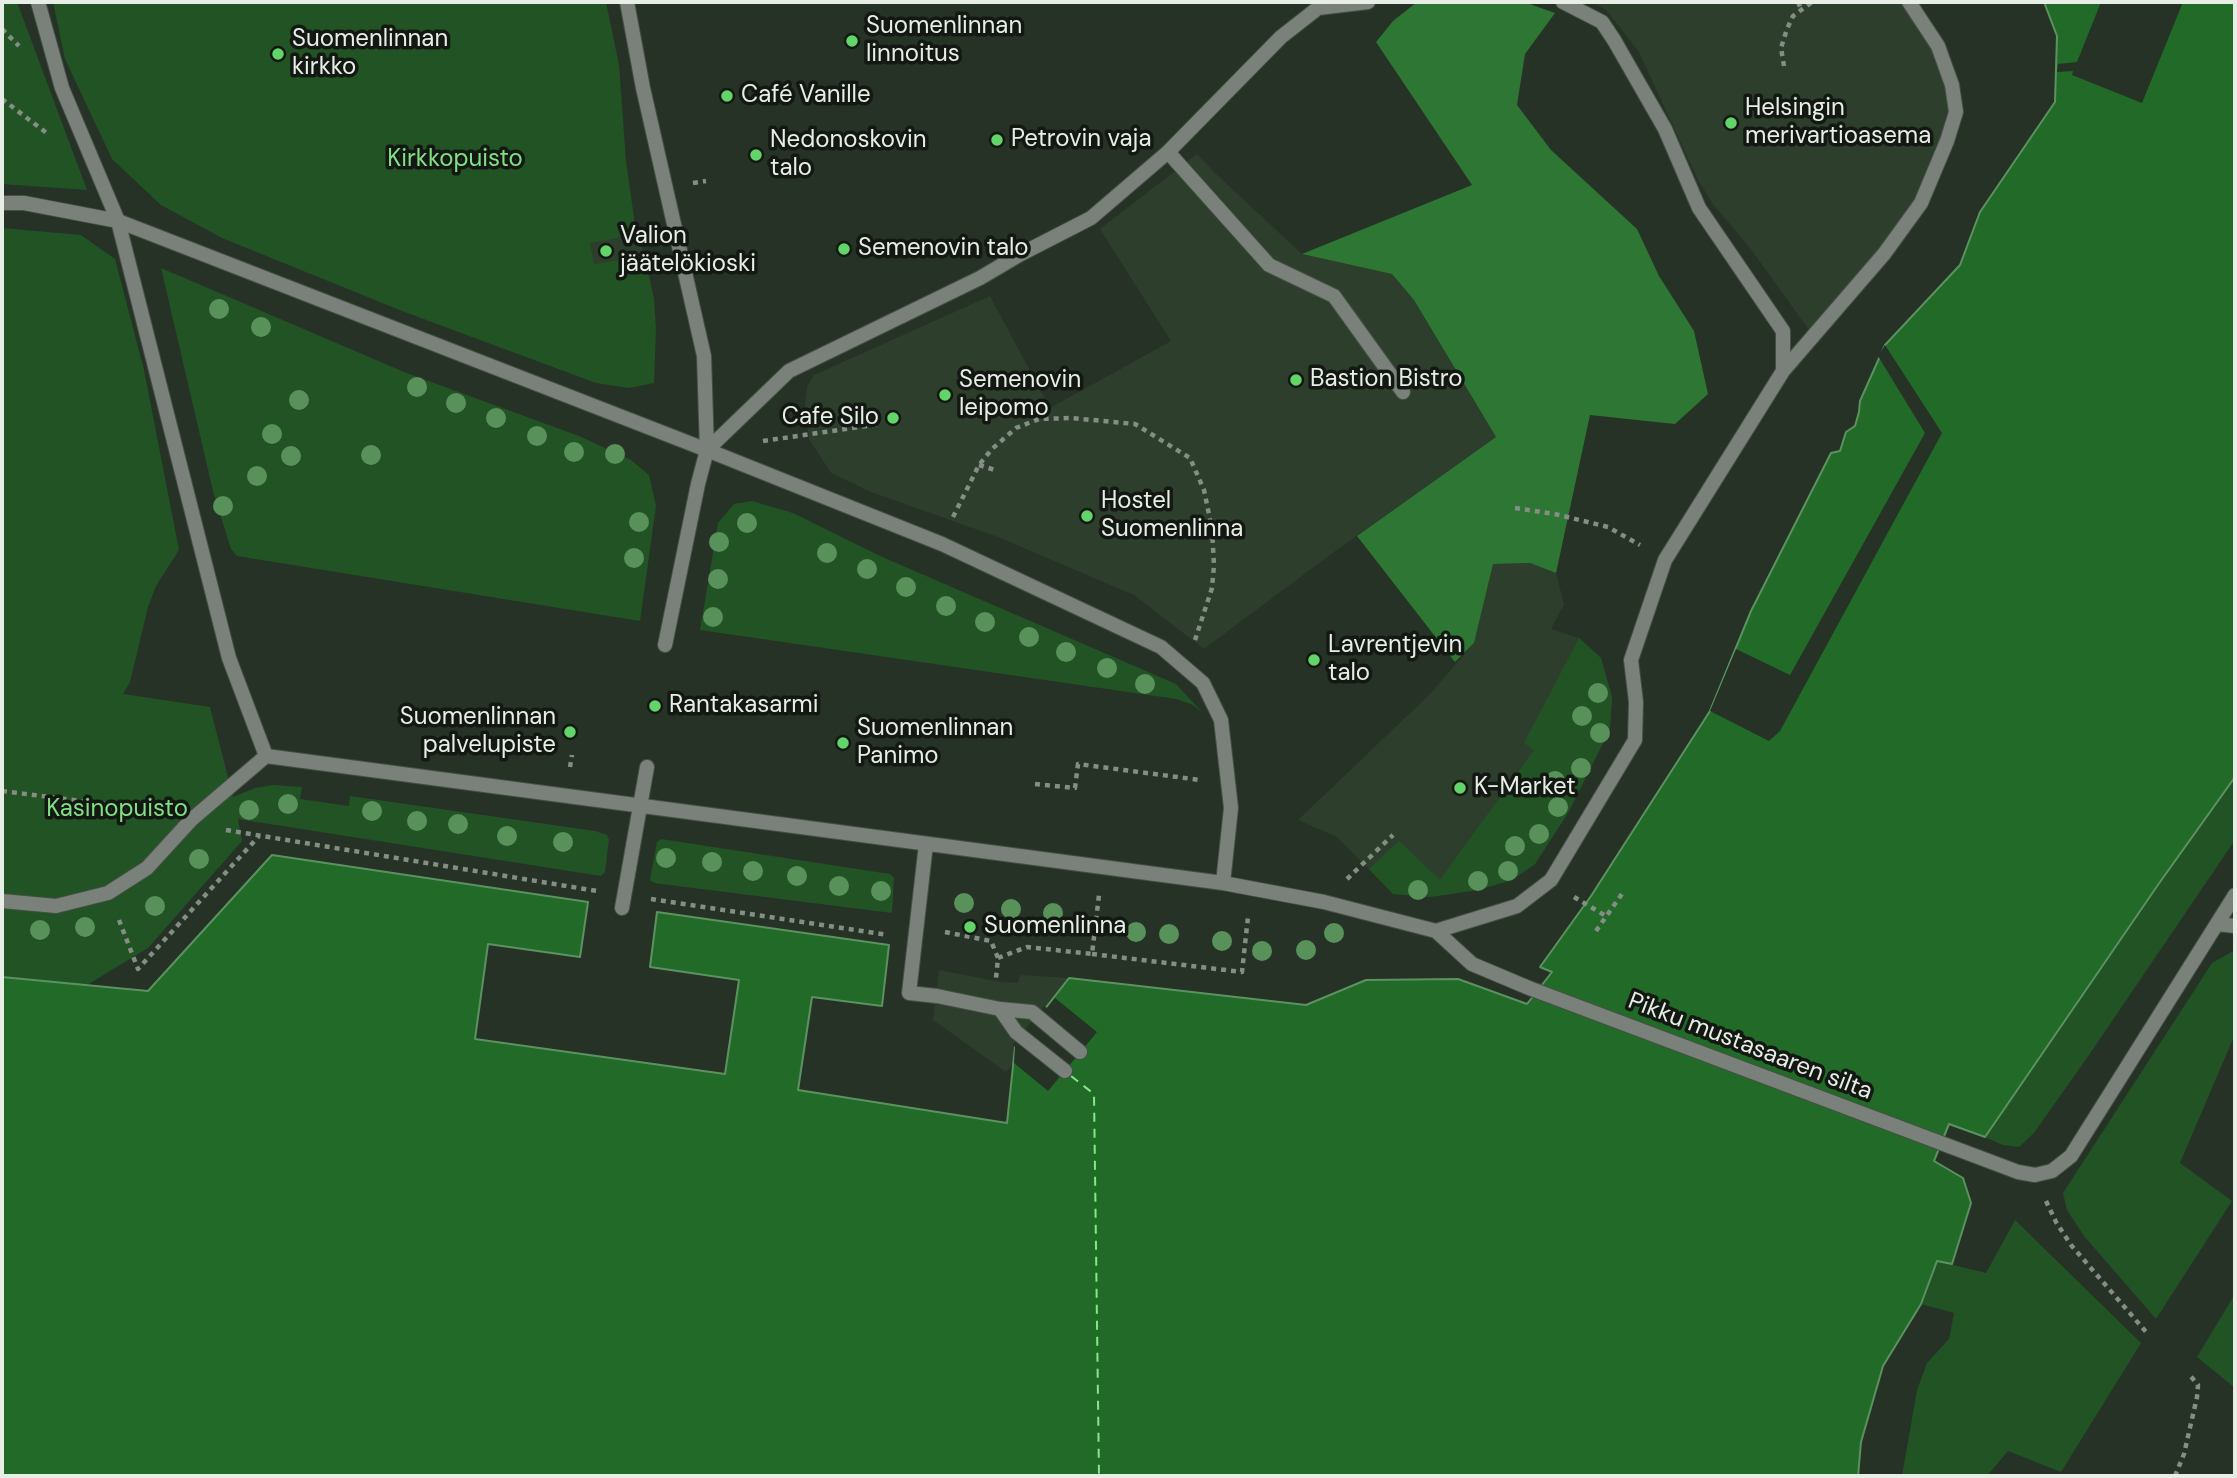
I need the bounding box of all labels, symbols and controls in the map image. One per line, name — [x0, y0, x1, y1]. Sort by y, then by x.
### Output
place label: Suomenlinnan linnoitus — [866, 13, 1022, 69]
place label: Suomenlinnan kirkko — [292, 26, 448, 82]
marker: Suomenlinnan linnoitus — [844, 33, 860, 49]
marker: Suomenlinnan kirkko — [270, 46, 286, 62]
place label: Café Vanille — [741, 82, 871, 110]
marker: Café Vanille — [719, 88, 735, 104]
place label: Helsingin merivartioasema — [1745, 95, 1931, 151]
marker: Helsingin merivartioasema — [1723, 115, 1739, 131]
place label: Petrovin vaja — [1011, 126, 1151, 154]
place label: Nedonoskovin talo — [770, 127, 927, 183]
marker: Petrovin vaja — [989, 132, 1005, 148]
park label: Kirkkopuisto — [387, 146, 523, 174]
marker: Nedonoskovin talo — [748, 147, 764, 163]
place label: Valion jäätelökioski — [620, 223, 756, 279]
place label: Semenovin talo — [858, 235, 1029, 263]
marker: Semenovin talo — [836, 241, 852, 257]
marker: Valion jäätelökioski — [598, 243, 614, 259]
place label: Bastion Bistro — [1310, 366, 1462, 394]
place label: Semenovin leipomo — [959, 367, 1081, 423]
marker: Bastion Bistro — [1288, 372, 1304, 388]
marker: Semenovin leipomo — [937, 387, 953, 403]
place label: Cafe Silo — [782, 404, 879, 432]
marker: Cafe Silo — [885, 410, 901, 426]
place label: Hostel Suomenlinna — [1101, 488, 1243, 544]
marker: Hostel Suomenlinna — [1079, 508, 1095, 524]
place label: Lavrentjevin talo — [1328, 632, 1462, 688]
marker: Lavrentjevin talo — [1306, 652, 1322, 668]
place label: Rantakasarmi — [669, 692, 818, 720]
marker: Rantakasarmi — [647, 698, 663, 714]
place label: Suomenlinnan palvelupiste — [400, 704, 556, 760]
place label: Suomenlinnan Panimo — [857, 715, 1013, 771]
marker: Suomenlinnan palvelupiste — [562, 724, 578, 740]
marker: Suomenlinnan Panimo — [835, 735, 851, 751]
place label: K-Market — [1474, 774, 1576, 802]
marker: K-Market — [1452, 780, 1468, 796]
park label: Kasinopuisto — [46, 796, 188, 824]
place label: Suomenlinna — [984, 913, 1126, 941]
marker: Suomenlinna — [962, 919, 978, 935]
street label: Pikku mustasaaren silta — [1624, 987, 1876, 1107]

